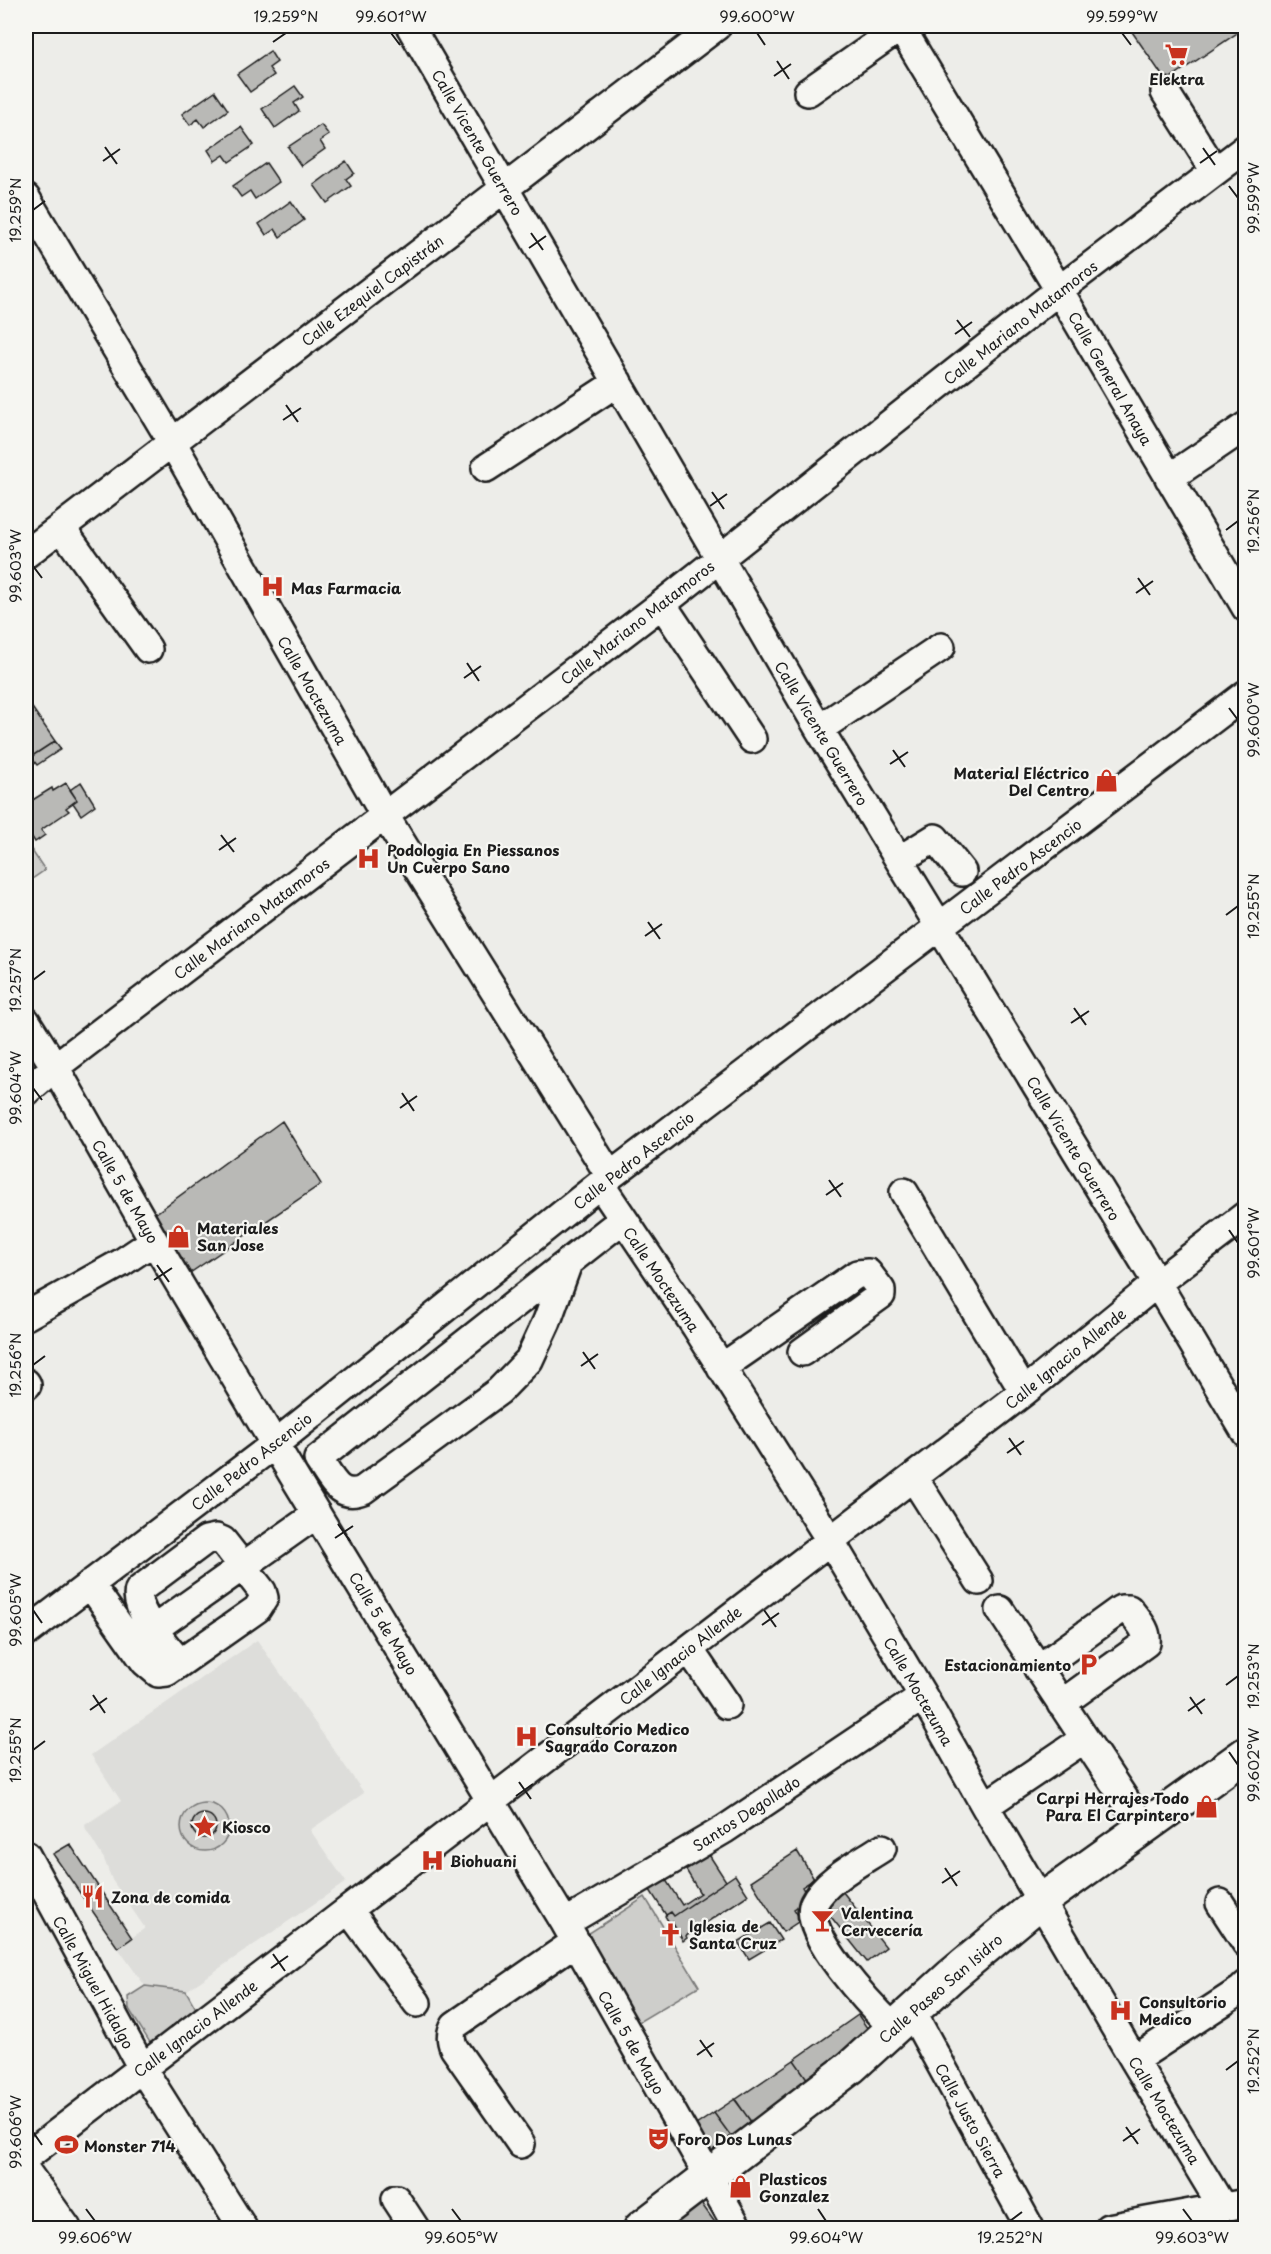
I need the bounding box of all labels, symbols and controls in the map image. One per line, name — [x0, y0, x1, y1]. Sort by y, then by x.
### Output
text: 19.259°N — [253, 4, 319, 27]
text: 99.601°W — [355, 4, 427, 27]
text: 99.600°W — [719, 4, 795, 27]
text: 99.599°W — [1086, 4, 1159, 27]
supermarket icon: Elektra — [1164, 41, 1190, 67]
street label: Calle Vicente Guerrero — [427, 65, 529, 219]
place label: Elektra — [1149, 67, 1206, 90]
text: 99.599°W — [1241, 161, 1264, 234]
text: 19.259°N — [3, 177, 26, 243]
street label: Calle Ezequiel Capistrán — [296, 229, 448, 351]
street label: Calle Mariano Matamoros — [938, 254, 1102, 390]
street label: Calle General Anaya — [1063, 307, 1159, 450]
text: 19.256°N — [1241, 488, 1264, 554]
text: 99.603°W — [3, 529, 26, 603]
street label: Calle Mariano Matamoros — [555, 554, 719, 690]
hospital icon: Mas Farmacia — [260, 574, 286, 600]
place label: Mas Farmacia — [291, 576, 402, 599]
street label: Calle Moctezuma — [272, 631, 354, 749]
street label: Calle Vicente Guerrero — [770, 656, 874, 810]
text: 99.600°W — [1241, 682, 1264, 758]
place label: Material Eléctrico Del Centro — [953, 761, 1089, 801]
shop icon: Material Eléctrico Del Centro — [1094, 768, 1120, 794]
street label: Calle Pedro Ascencio — [954, 812, 1086, 920]
place label: Podologia En Piessanos Un Cuerpo Sano — [387, 838, 559, 878]
hospital icon: Podologia En Piessanos Un Cuerpo Sano — [356, 845, 382, 871]
street label: Calle Mariano Matamoros — [168, 851, 334, 984]
text: 19.255°N — [1241, 873, 1264, 939]
text: 19.257°N — [3, 948, 26, 1012]
text: 99.604°W — [3, 1050, 26, 1125]
street label: Calle Vicente Guerrero — [1022, 1071, 1126, 1225]
street label: Calle Pedro Ascencio — [568, 1105, 698, 1215]
street label: Calle 5 de Mayo — [87, 1135, 165, 1247]
text: 99.601°W — [1241, 1207, 1264, 1279]
place label: Materiales San Jose — [197, 1216, 278, 1256]
street label: Calle Moctezuma — [618, 1222, 706, 1337]
shop icon: Materiales San Jose — [166, 1223, 192, 1249]
street label: Calle Ignacio Allende — [1000, 1302, 1130, 1414]
text: 19.256°N — [3, 1332, 26, 1398]
street label: Calle Pedro Ascencio — [186, 1406, 316, 1516]
street label: Calle 5 de Mayo — [344, 1567, 424, 1679]
text: 99.605°W — [3, 1573, 26, 1647]
street label: Calle Ignacio Allende — [614, 1600, 746, 1710]
street label: Calle Moctezuma — [878, 1632, 960, 1750]
text: 19.253°N — [1241, 1643, 1264, 1709]
parking icon: Estacionamiento — [1076, 1651, 1102, 1677]
place label: Estacionamiento — [944, 1653, 1071, 1676]
text: 19.255°N — [3, 1717, 26, 1783]
place label: Consultorio Medico Sagrado Corazon — [545, 1717, 689, 1757]
hospital icon: Consultorio Medico Sagrado Corazon — [514, 1724, 540, 1750]
text: 99.602°W — [1241, 1727, 1264, 1802]
street label: Santos Degollado — [688, 1770, 804, 1856]
place label: Carpi Herrajes Todo Para El Carpintero — [1036, 1786, 1189, 1826]
shop icon: Carpi Herrajes Todo Para El Carpintero — [1194, 1793, 1220, 1819]
place icon: Kiosco — [191, 1813, 217, 1839]
place label: Kiosco — [222, 1815, 271, 1838]
hospital icon: Biohuani — [419, 1847, 445, 1873]
place label: Biohuani — [450, 1849, 516, 1872]
restaurant icon: Zona de comida — [80, 1883, 106, 1909]
place label: Zona de comida — [111, 1885, 231, 1908]
place label: Valentina Cervecería — [841, 1901, 924, 1941]
bar icon: Valentina Cervecería — [810, 1908, 836, 1934]
street label: Calle Miguel Hidalgo — [48, 1911, 140, 2053]
place label: Iglesia de Santa Cruz — [689, 1914, 777, 1954]
church icon: Iglesia de Santa Cruz — [658, 1921, 684, 1947]
street label: Calle Paseo San Isidro — [873, 1928, 1007, 2048]
street label: Calle Ignacio Allende — [128, 1974, 262, 2082]
street label: Calle 5 de Mayo — [593, 1986, 671, 2098]
place label: Consultorio Medico — [1139, 1990, 1226, 2030]
hospital icon: Consultorio Medico — [1108, 1997, 1134, 2023]
text: 19.252°N — [1241, 2028, 1264, 2094]
street label: Calle Moctezuma — [1124, 2052, 1207, 2169]
street label: Calle Justo Sierra — [930, 2059, 1012, 2182]
text: 99.606°W — [3, 2095, 26, 2169]
theatre icon: Foro Dos Lunas — [646, 2125, 672, 2151]
place label: Foro Dos Lunas — [677, 2127, 792, 2150]
sports icon: Monster 714 — [53, 2132, 79, 2158]
place label: Monster 714 — [84, 2134, 176, 2157]
place label: Plasticos Gonzalez — [759, 2167, 829, 2207]
shop icon: Plasticos Gonzalez — [728, 2174, 754, 2200]
text: 99.606°W — [58, 2225, 132, 2248]
text: 99.605°W — [424, 2225, 498, 2248]
text: 99.604°W — [789, 2225, 864, 2248]
text: 19.252°N — [977, 2225, 1043, 2248]
text: 99.603°W — [1155, 2225, 1229, 2248]

